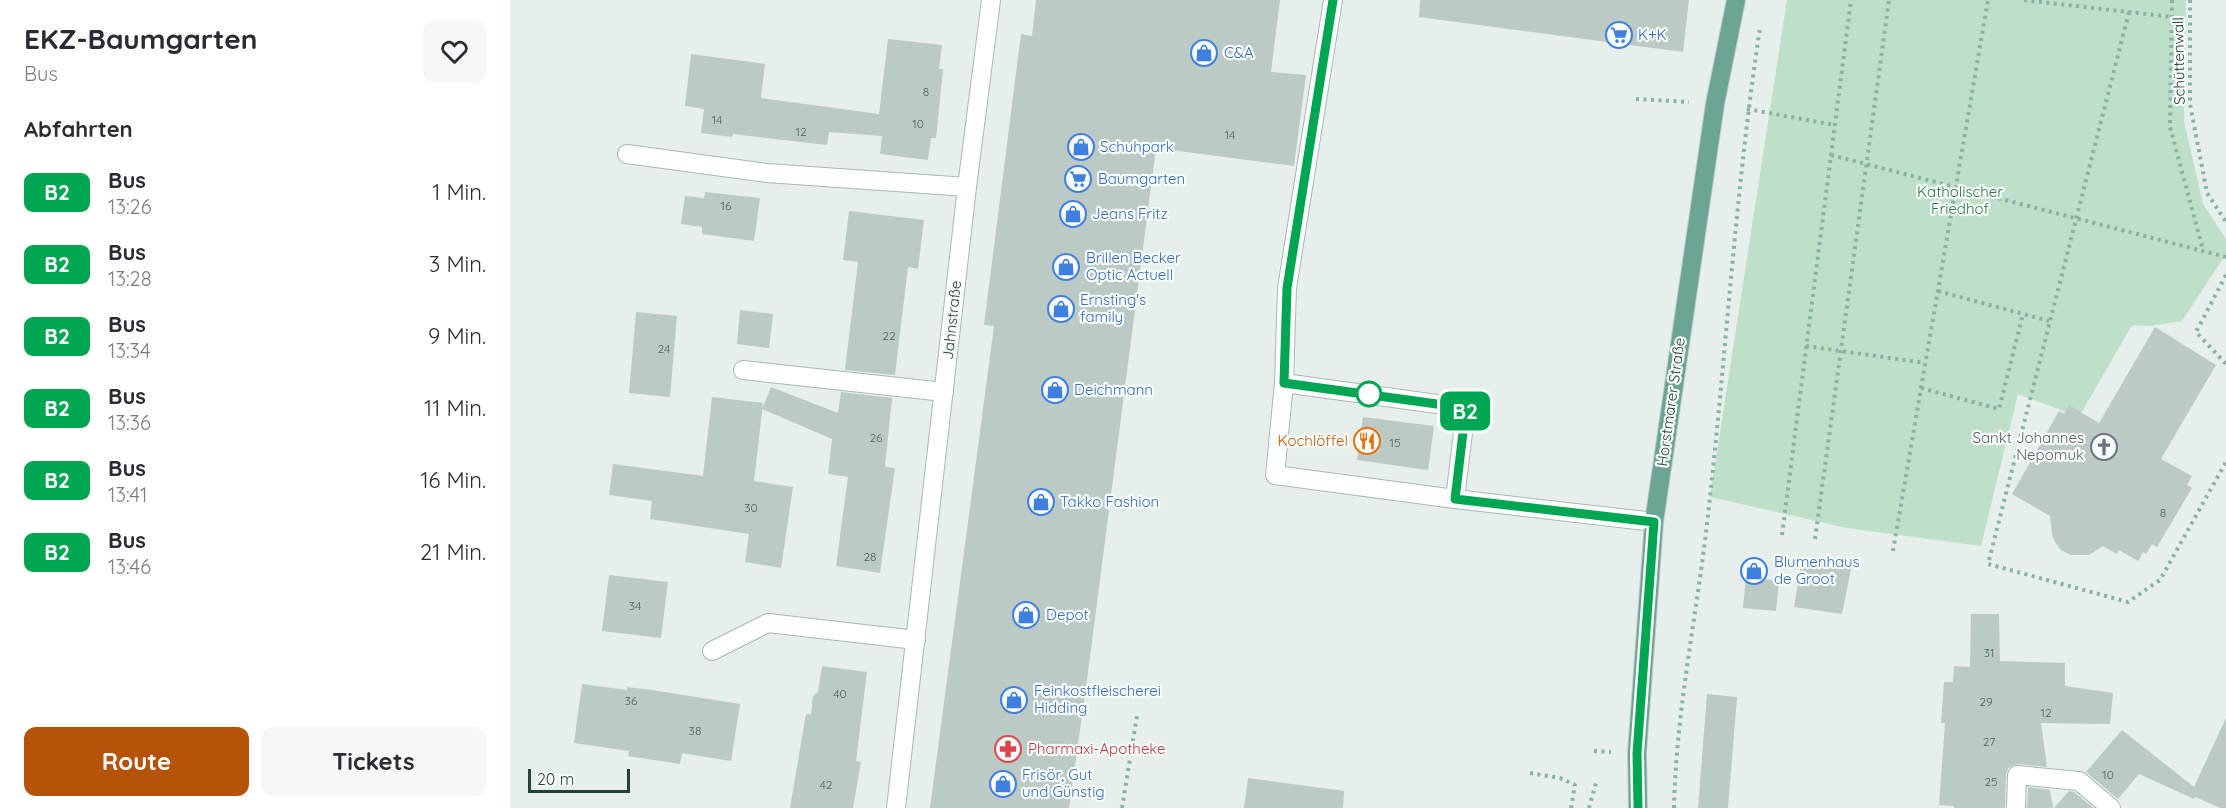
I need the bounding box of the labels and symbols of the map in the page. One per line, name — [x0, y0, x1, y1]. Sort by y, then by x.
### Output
street label: Schüttenwall — [2168, 17, 2189, 105]
supermarket icon: K+K — [1604, 20, 1634, 50]
place label: K+K — [1638, 25, 1667, 44]
shop icon: C&A — [1189, 38, 1219, 68]
place label: C&A — [1224, 43, 1254, 62]
house number: 8 — [923, 84, 929, 99]
house number: 14 — [712, 112, 722, 127]
house number: 10 — [912, 116, 924, 131]
house number: 12 — [795, 124, 807, 139]
house number: 14 — [1225, 127, 1235, 142]
shop icon: Schuhpark — [1066, 132, 1096, 162]
place label: Schuhpark — [1100, 137, 1174, 156]
supermarket icon: Baumgarten — [1063, 164, 1093, 194]
place label: Baumgarten — [1098, 169, 1185, 188]
park label: Katholischer Friedhof — [1917, 182, 2003, 218]
house number: 16 — [721, 198, 732, 213]
shop icon: Jeans Fritz — [1058, 199, 1088, 229]
place label: Jeans Fritz — [1092, 204, 1168, 223]
place label: Brillen Becker Optic Actuell — [1086, 248, 1181, 284]
shop icon: Brillen Becker Optic Actuell — [1051, 252, 1081, 282]
street label: Jahnstraße — [938, 280, 965, 360]
place label: Ernsting's family — [1080, 290, 1146, 326]
shop icon: Ernsting's family — [1046, 294, 1076, 324]
house number: 22 — [882, 328, 896, 343]
street label: Horstmarer Straße — [1652, 336, 1689, 468]
house number: 24 — [658, 341, 670, 356]
shop icon: Deichmann — [1040, 375, 1070, 405]
place label: Deichmann — [1074, 380, 1153, 399]
unlabelled marker — [1356, 381, 1382, 407]
line badge: B2 — [1438, 392, 1492, 430]
restaurant icon: Kochlöffel — [1352, 426, 1382, 456]
place label: Sankt Johannes Nepomuk — [1973, 428, 2084, 464]
house number: 26 — [869, 430, 883, 445]
place label: Kochlöffel — [1278, 431, 1348, 450]
church icon: Sankt Johannes Nepomuk — [2089, 432, 2119, 462]
house number: 15 — [1390, 435, 1400, 450]
shop icon: Takko Fashion — [1026, 487, 1056, 517]
place label: Takko Fashion — [1060, 492, 1159, 511]
house number: 30 — [744, 500, 758, 515]
house number: 8 — [2160, 505, 2166, 520]
house number: 28 — [863, 549, 877, 564]
place label: Blumenhaus de Groot — [1774, 552, 1860, 588]
shop icon: Blumenhaus de Groot — [1739, 556, 1769, 586]
house number: 34 — [629, 598, 641, 613]
shop icon: Depot — [1011, 600, 1041, 630]
place label: Depot — [1046, 605, 1089, 624]
house number: 31 — [1984, 645, 1994, 660]
place label: Feinkostfleischerei Hidding — [1034, 681, 1161, 717]
shop icon: Feinkostfleischerei Hidding — [999, 685, 1029, 715]
house number: 40 — [833, 686, 847, 701]
house number: 36 — [625, 693, 638, 708]
house number: 29 — [1979, 694, 1993, 709]
house number: 12 — [2040, 705, 2052, 720]
house number: 38 — [689, 723, 701, 738]
pharmacy icon: Pharmaxi-Apotheke — [993, 734, 1023, 764]
house number: 27 — [1983, 734, 1995, 749]
place label: Pharmaxi-Apotheke — [1028, 739, 1166, 758]
place label: Frisör, Gut und Günstig — [1022, 765, 1105, 801]
scale bar — [528, 766, 630, 794]
house number: 10 — [2102, 767, 2114, 782]
shop icon: Frisör, Gut und Günstig — [988, 769, 1018, 799]
house number: 25 — [1984, 774, 1998, 789]
house number: 42 — [820, 777, 833, 792]

